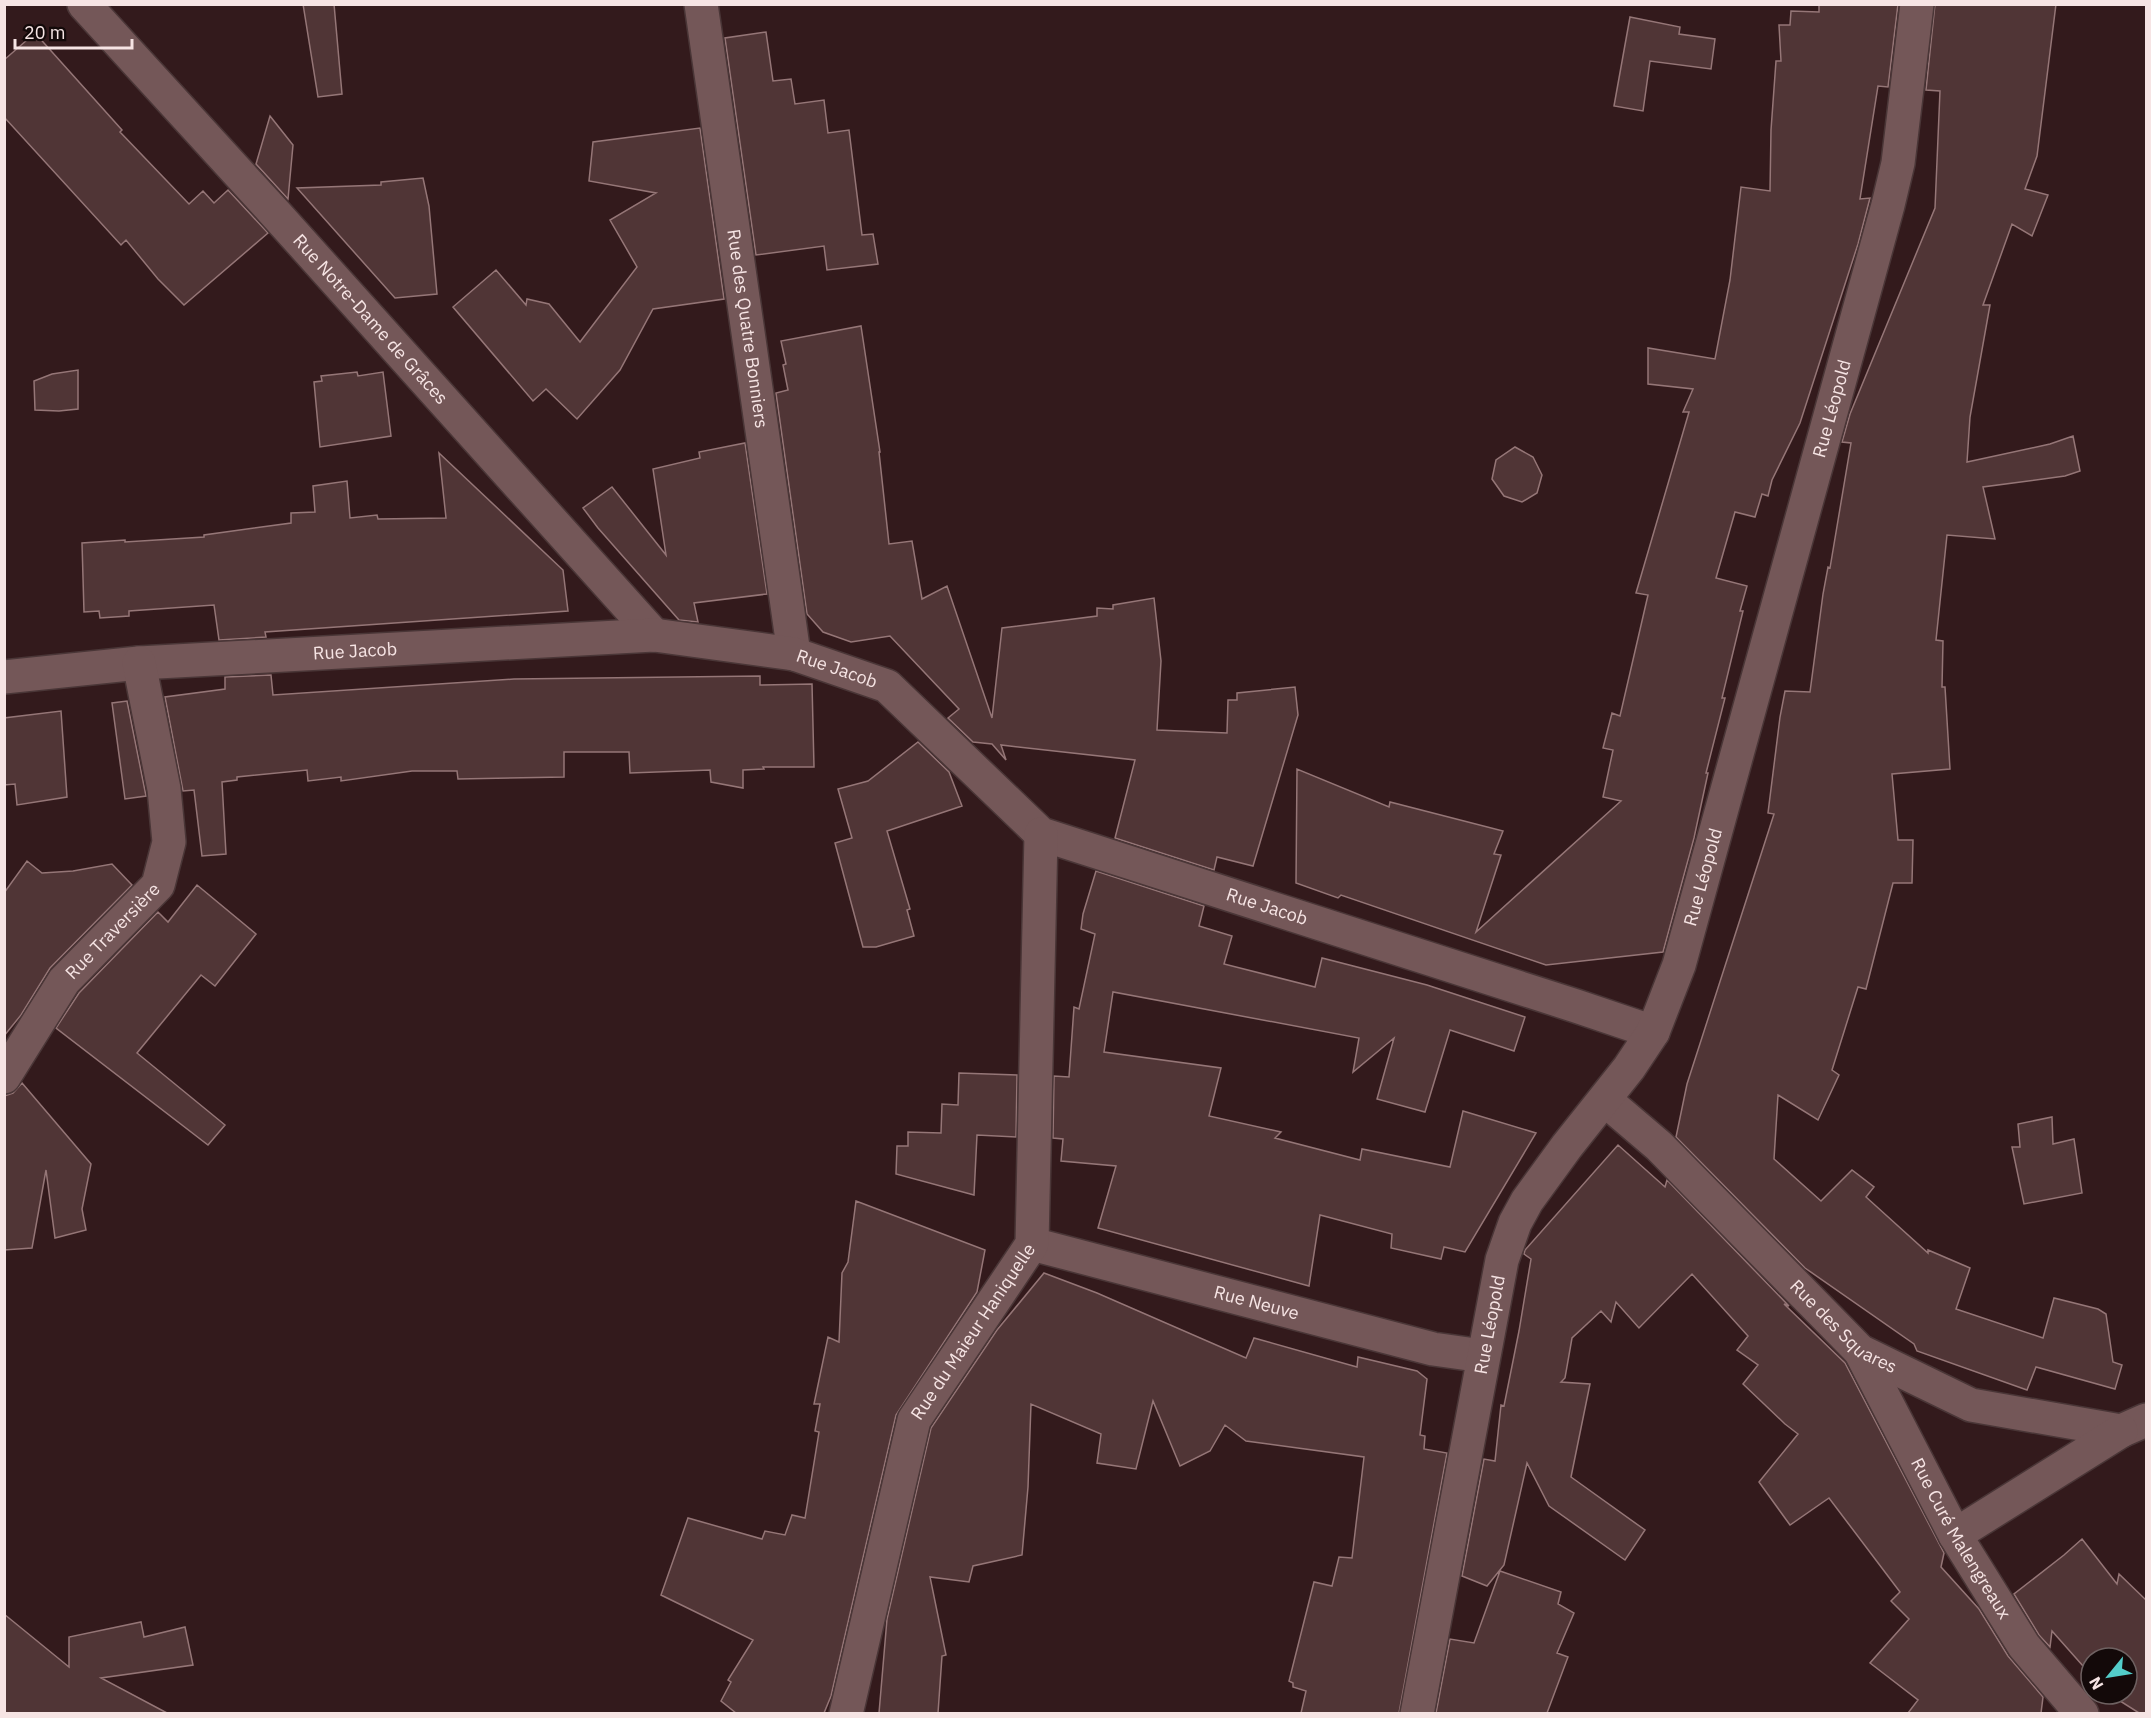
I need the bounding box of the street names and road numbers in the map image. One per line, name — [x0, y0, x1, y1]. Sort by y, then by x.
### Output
street label: Rue des Quatre Bonniers — [722, 228, 774, 430]
street label: Rue Notre-Dame de Grâces — [288, 229, 453, 409]
street label: Rue Léopold — [1807, 357, 1856, 460]
street label: Rue Jacob — [312, 637, 398, 665]
street label: Rue Jacob — [793, 644, 880, 693]
street label: Rue Léopold — [1678, 826, 1727, 929]
street label: Rue Traversière — [60, 878, 165, 984]
street label: Rue Jacob — [1223, 882, 1311, 930]
street label: Rue du Maieur Haniquelle — [905, 1239, 1040, 1424]
street label: Rue Léopold — [1469, 1273, 1510, 1376]
street label: Rue des Squares — [1785, 1274, 1901, 1378]
street label: Rue Neuve — [1211, 1280, 1302, 1325]
street label: Rue Curé Malengreaux — [1906, 1454, 2016, 1623]

